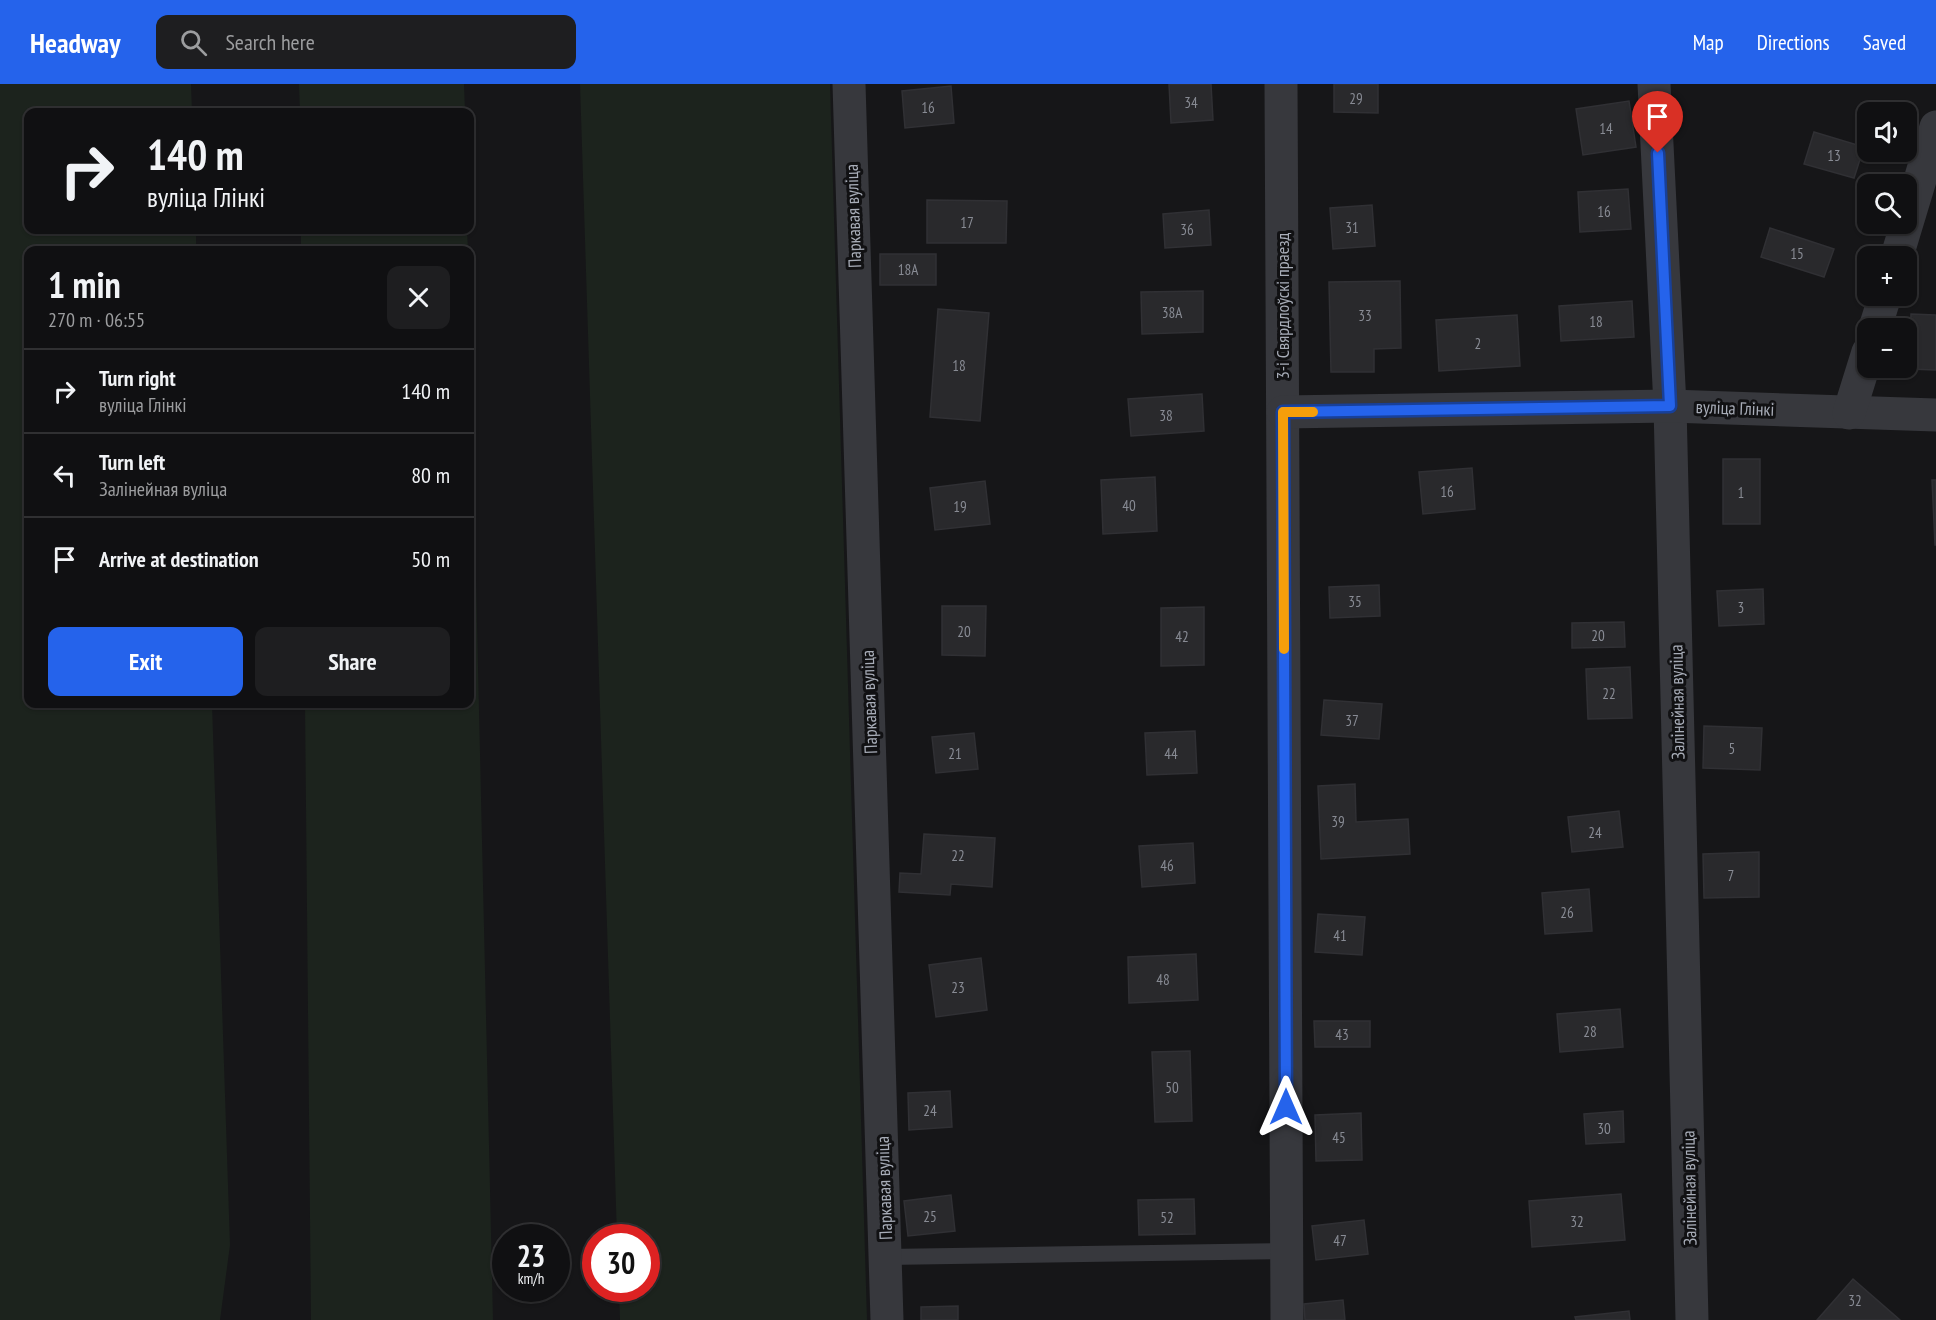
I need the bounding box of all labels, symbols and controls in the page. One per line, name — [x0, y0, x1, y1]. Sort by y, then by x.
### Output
search box — [156, 15, 576, 69]
text: Headway — [30, 24, 120, 61]
icon: search — [177, 26, 210, 59]
text: Search here — [225, 28, 315, 56]
text: Map — [1693, 29, 1724, 56]
text: Directions — [1757, 29, 1830, 56]
text: Saved — [1863, 29, 1906, 56]
house number: 29 — [1349, 89, 1363, 108]
pin — [1632, 91, 1683, 153]
house number: 34 — [1184, 93, 1198, 112]
house number: 16 — [921, 98, 935, 117]
icon: arrive — [1641, 100, 1674, 133]
map controls — [1857, 102, 1917, 378]
button: sound — [1857, 102, 1917, 162]
house number: 14 — [1599, 119, 1613, 138]
text: 140 m — [147, 127, 244, 182]
icon: right — [48, 132, 126, 210]
house number: 13 — [1827, 146, 1841, 165]
street label: Паркавая вуліца — [840, 164, 866, 268]
button: search — [1857, 174, 1917, 234]
text: вуліца Глінкі — [147, 180, 265, 214]
house number: 16 — [1597, 202, 1611, 221]
house number: 17 — [960, 213, 974, 232]
house number: 31 — [1345, 218, 1359, 237]
house number: 36 — [1180, 220, 1194, 239]
street label: 3-і Свярдлоўскі праезд — [1271, 233, 1294, 379]
house number: 15 — [1790, 244, 1804, 263]
button: + — [1857, 246, 1917, 306]
house number: 18А — [898, 260, 919, 279]
text: 1 min — [48, 261, 121, 308]
button: close — [387, 266, 450, 329]
house number: 38А — [1162, 303, 1183, 322]
house number: 33 — [1358, 306, 1372, 325]
text: 270 m · 06:55 — [48, 307, 145, 333]
house number: 18 — [1589, 312, 1603, 331]
button: − — [1857, 318, 1917, 378]
house number: 2 — [1475, 334, 1481, 353]
house number: 18 — [952, 356, 966, 375]
text: Turn right — [99, 364, 176, 392]
icon: right — [48, 375, 81, 408]
text: 140 m — [401, 377, 450, 405]
text: вуліца Глінкі — [99, 392, 187, 418]
street label: вуліца Глінкі — [1695, 395, 1775, 421]
house number: 38 — [1159, 406, 1173, 425]
text: Turn left — [99, 448, 165, 476]
icon: left — [48, 459, 81, 492]
text: 80 m — [411, 461, 450, 489]
text: Залінейная вуліца — [99, 476, 227, 502]
house number: 16 — [1440, 482, 1454, 501]
house number: 1 — [1738, 483, 1744, 502]
house number: 40 — [1122, 496, 1136, 515]
house number: 19 — [953, 497, 967, 516]
icon: arrive — [48, 543, 81, 576]
text: Arrive at destination — [99, 545, 259, 573]
text: 50 m — [411, 545, 450, 573]
house number: 35 — [1348, 592, 1362, 611]
house number: 3 — [1738, 598, 1744, 617]
house number: 20 — [957, 622, 971, 641]
house number: 20 — [1591, 626, 1605, 645]
button: Exit — [48, 627, 243, 696]
button: Share — [255, 627, 450, 696]
house number: 42 — [1175, 627, 1189, 646]
street label: Залінейная вуліца — [1664, 644, 1690, 760]
street label: Паркавая вуліца — [856, 650, 882, 754]
house number: 22 — [1602, 684, 1616, 703]
house number: 37 — [1345, 711, 1359, 730]
house number: 5 — [1729, 739, 1735, 758]
house number: 21 — [948, 744, 962, 763]
house number: 44 — [1164, 744, 1178, 763]
house number: 39 — [1331, 812, 1345, 831]
house number: 24 — [1588, 823, 1602, 842]
house number: 22 — [951, 846, 965, 865]
house number: 46 — [1160, 856, 1174, 875]
house number: 7 — [1728, 866, 1734, 885]
house number: 26 — [1560, 903, 1574, 922]
house number: 41 — [1333, 926, 1347, 945]
house number: 48 — [1156, 970, 1170, 989]
house number: 23 — [951, 978, 965, 997]
house number: 28 — [1583, 1022, 1597, 1041]
house number: 43 — [1335, 1025, 1349, 1044]
position arrow — [1254, 1075, 1318, 1139]
house number: 50 — [1165, 1078, 1179, 1097]
house number: 24 — [923, 1101, 937, 1120]
house number: 30 — [1597, 1119, 1611, 1138]
house number: 45 — [1332, 1128, 1346, 1147]
street label: Залінейная вуліца — [1676, 1130, 1702, 1246]
street label: Паркавая вуліца — [871, 1136, 897, 1240]
house number: 25 — [923, 1207, 937, 1226]
house number: 52 — [1160, 1208, 1174, 1227]
house number: 32 — [1570, 1212, 1584, 1231]
speed limit sign: 30 — [582, 1224, 660, 1302]
house number: 47 — [1333, 1231, 1347, 1250]
text: 23 — [517, 1236, 545, 1275]
text: km/h — [518, 1269, 544, 1288]
house number: 32 — [1848, 1291, 1862, 1310]

